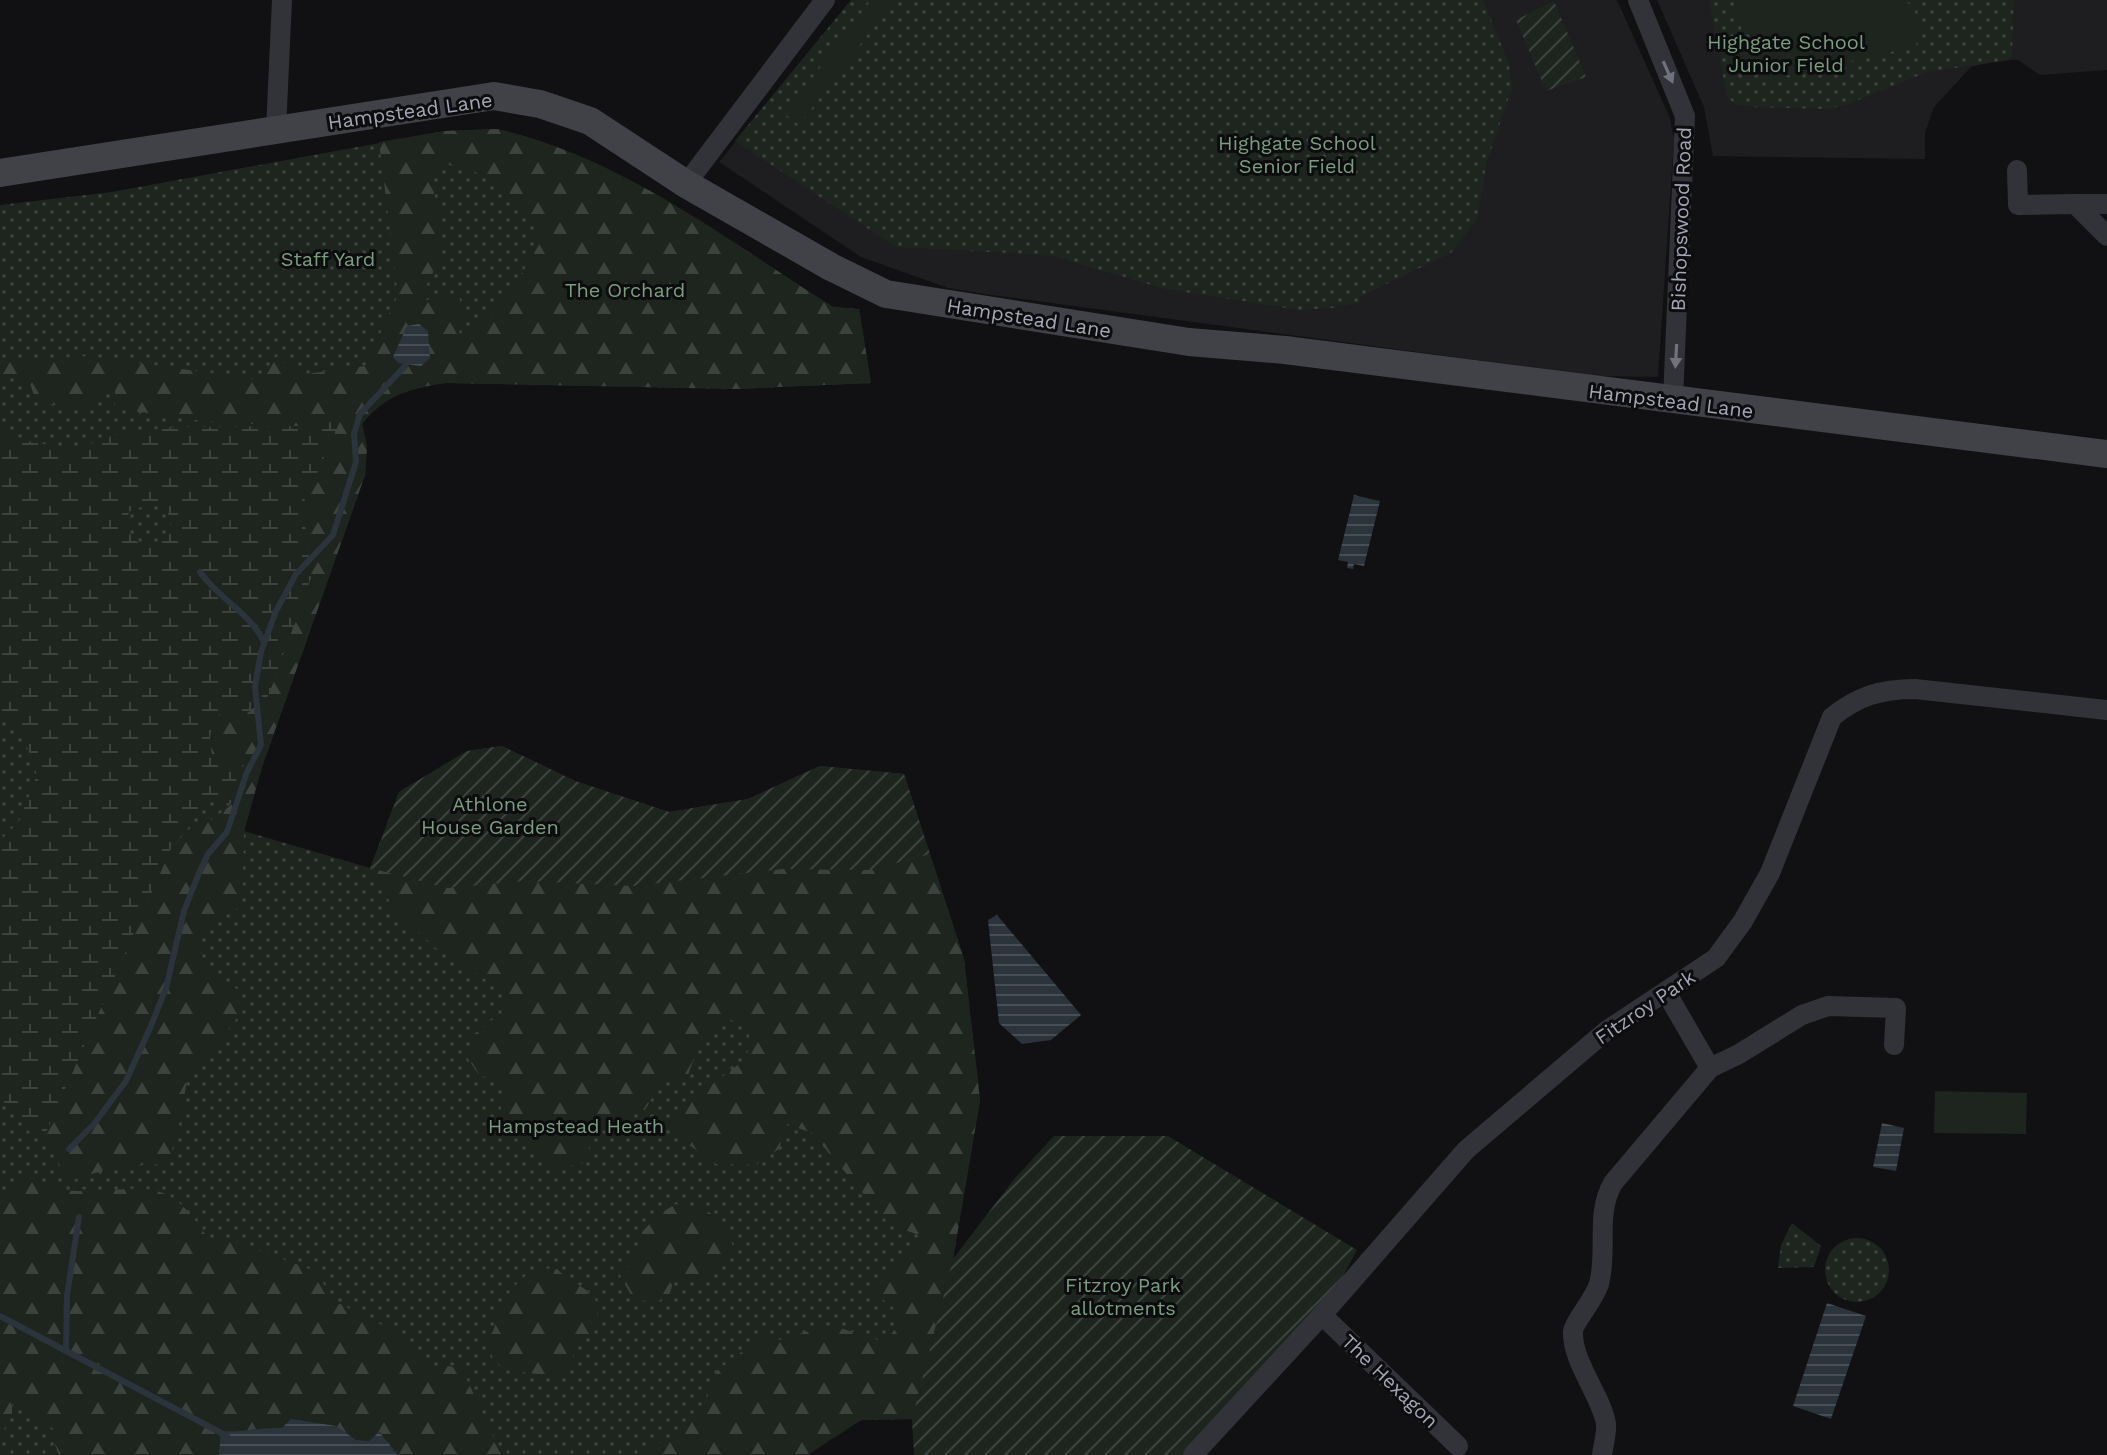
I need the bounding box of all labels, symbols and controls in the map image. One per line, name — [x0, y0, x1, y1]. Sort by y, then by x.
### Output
park label: Highgate School Junior Field — [1707, 30, 1865, 77]
one-way arrow — [1662, 60, 1675, 84]
street label: Hampstead Lane — [326, 88, 494, 134]
street label: Bishopswood Road — [1666, 126, 1696, 312]
park label: Highgate School Senior Field — [1218, 131, 1376, 178]
park label: Staff Yard — [281, 247, 375, 271]
park label: The Orchard — [565, 278, 685, 302]
street label: Hampstead Lane — [945, 293, 1113, 343]
one-way arrow — [1669, 344, 1682, 369]
street label: Hampstead Lane — [1587, 379, 1755, 423]
park label: Athlone House Garden — [421, 792, 559, 839]
street label: Fitzroy Park — [1590, 965, 1700, 1049]
park label: Hampstead Heath — [488, 1114, 664, 1138]
park label: Fitzroy Park allotments — [1065, 1273, 1181, 1320]
street label: The Hexagon — [1337, 1329, 1443, 1433]

